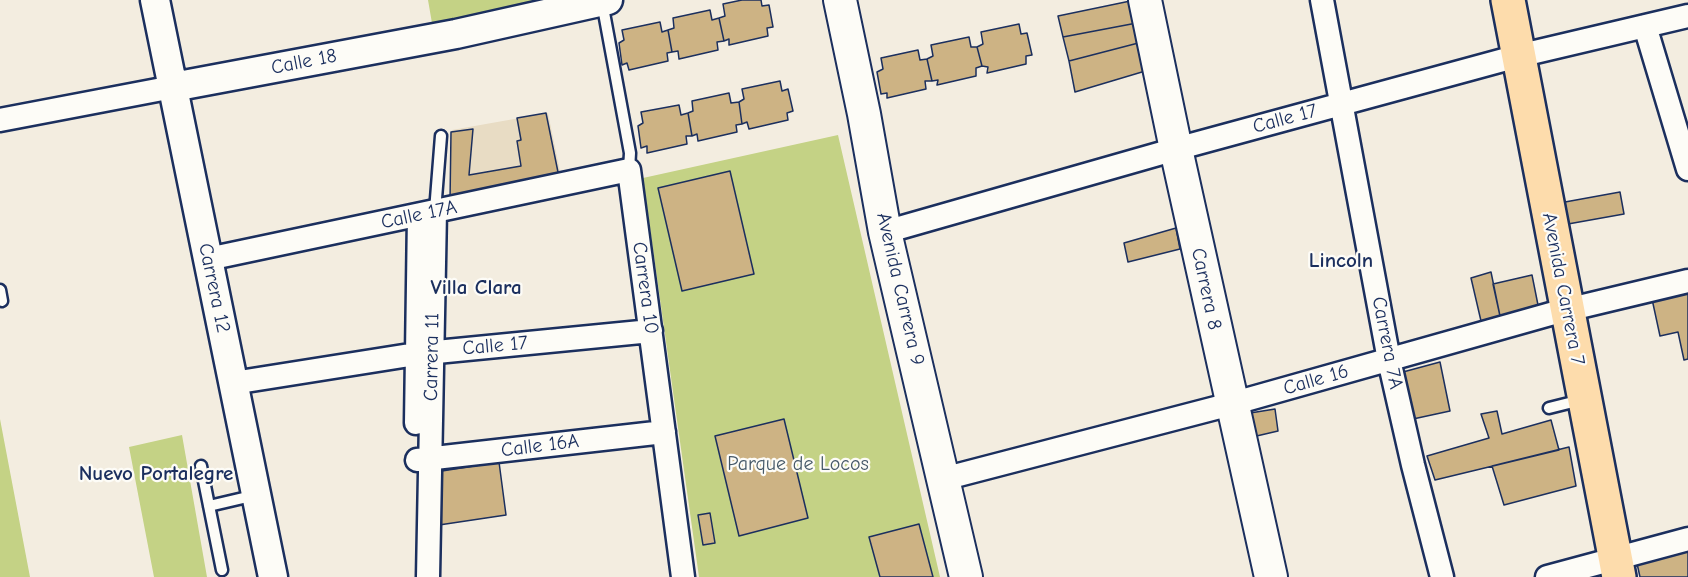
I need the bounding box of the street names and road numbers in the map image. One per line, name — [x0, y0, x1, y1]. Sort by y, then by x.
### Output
street label: Calle 18 — [269, 44, 339, 80]
street label: Calle 17 — [1250, 99, 1320, 139]
street label: Calle 17A — [379, 195, 459, 235]
street label: Avenida Carrera 9 — [871, 210, 929, 368]
street label: Avenida Carrera 7 — [1536, 211, 1590, 367]
street label: Carrera 10 — [627, 240, 663, 336]
street label: Carrera 12 — [193, 241, 235, 335]
street label: Carrera 8 — [1186, 246, 1226, 332]
street label: Carrera 7A — [1366, 295, 1408, 391]
street label: Carrera 11 — [419, 313, 445, 401]
street label: Calle 17 — [461, 331, 529, 361]
street label: Calle 16 — [1281, 359, 1351, 401]
street label: Calle 16A — [500, 429, 580, 463]

